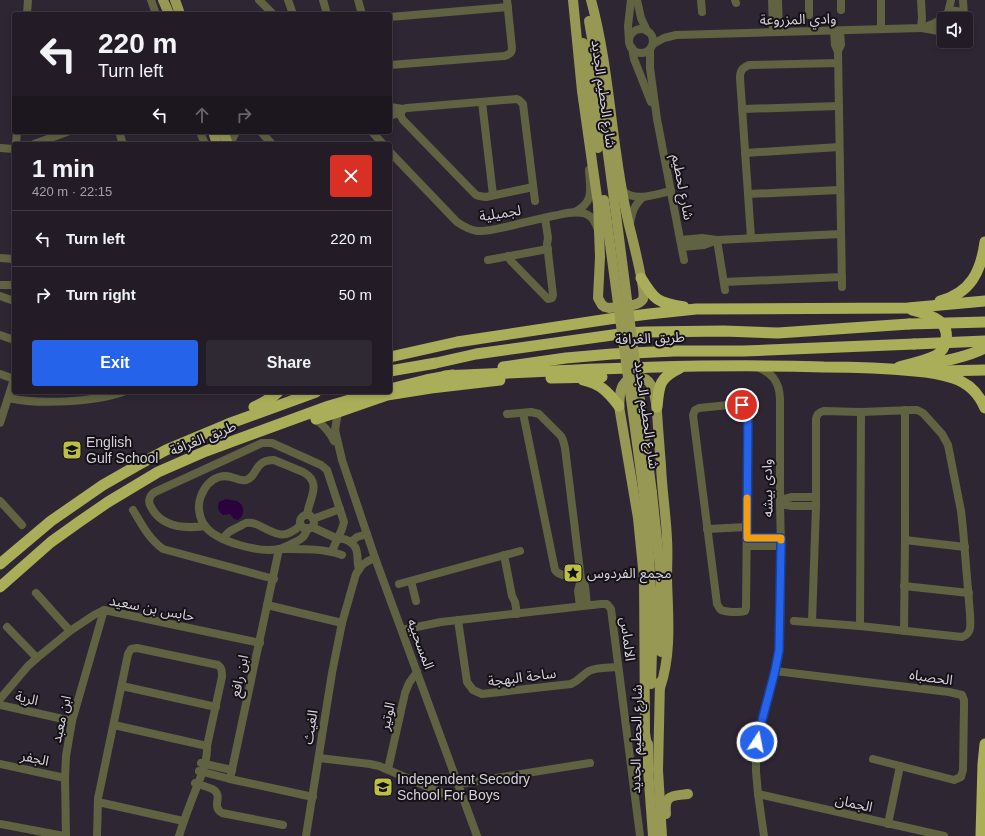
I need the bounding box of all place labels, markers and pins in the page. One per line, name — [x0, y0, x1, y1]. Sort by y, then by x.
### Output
pin — [725, 388, 759, 422]
place label: English Gulf School — [86, 434, 158, 466]
school or university icon: English Gulf School — [61, 439, 83, 461]
place icon: مجمع الفردوس — [562, 562, 584, 584]
place label: مجمع الفردوس — [587, 565, 672, 584]
place label: Independent Secodry School For Boys — [397, 771, 530, 803]
school or university icon: Independent Secodry School For Boys — [372, 776, 394, 798]

